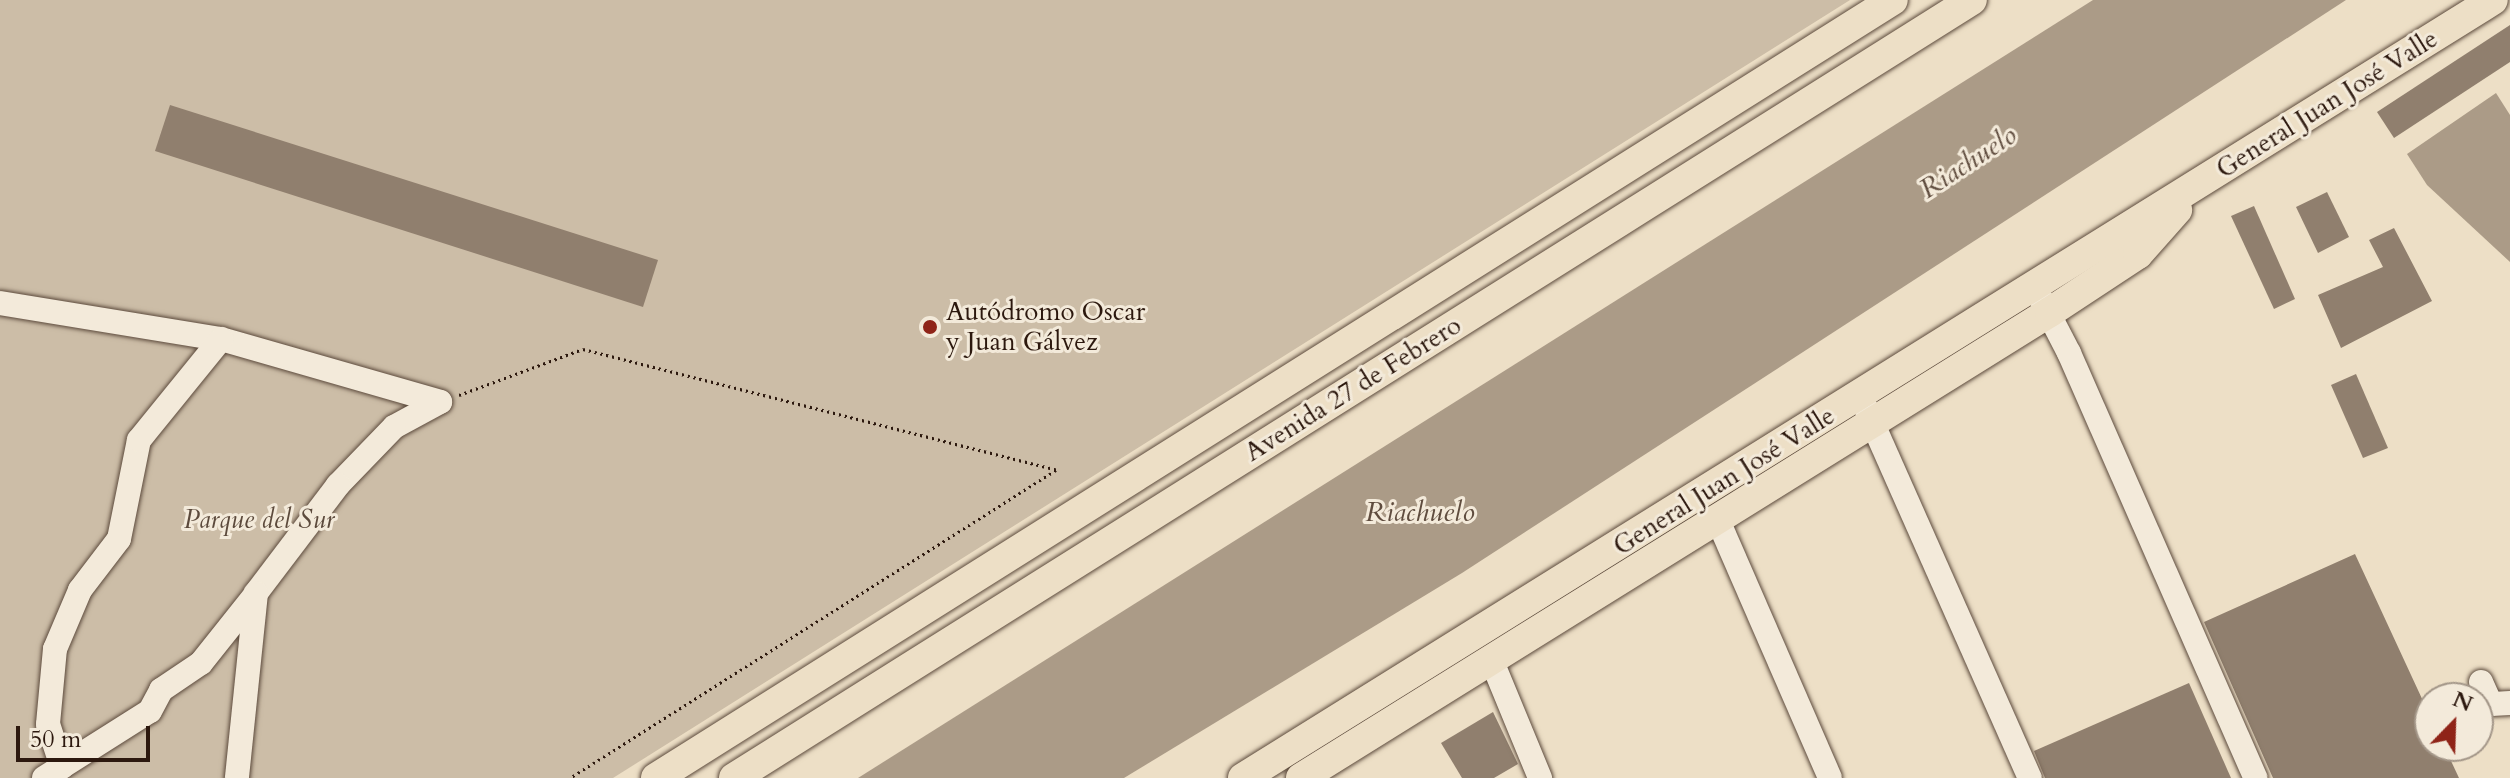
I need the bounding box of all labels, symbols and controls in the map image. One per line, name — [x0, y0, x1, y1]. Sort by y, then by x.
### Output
street label: General Juan José Valle — [2211, 23, 2443, 185]
water label: Riachuelo — [1913, 118, 2023, 206]
place label: Autódromo Oscar y Juan Gálvez — [946, 296, 1145, 358]
street label: Avenida 27 de Febrero — [1239, 310, 1467, 468]
marker: Autódromo Oscar y Juan Gálvez — [921, 318, 939, 336]
street label: General Juan José Valle — [1608, 400, 1840, 562]
water label: Riachuelo — [1365, 495, 1475, 529]
park label: Parque del Sur — [184, 504, 334, 536]
north arrow — [2414, 682, 2494, 762]
text: N — [2448, 684, 2477, 719]
scale bar — [20, 710, 154, 760]
text: 50 m — [30, 723, 81, 756]

